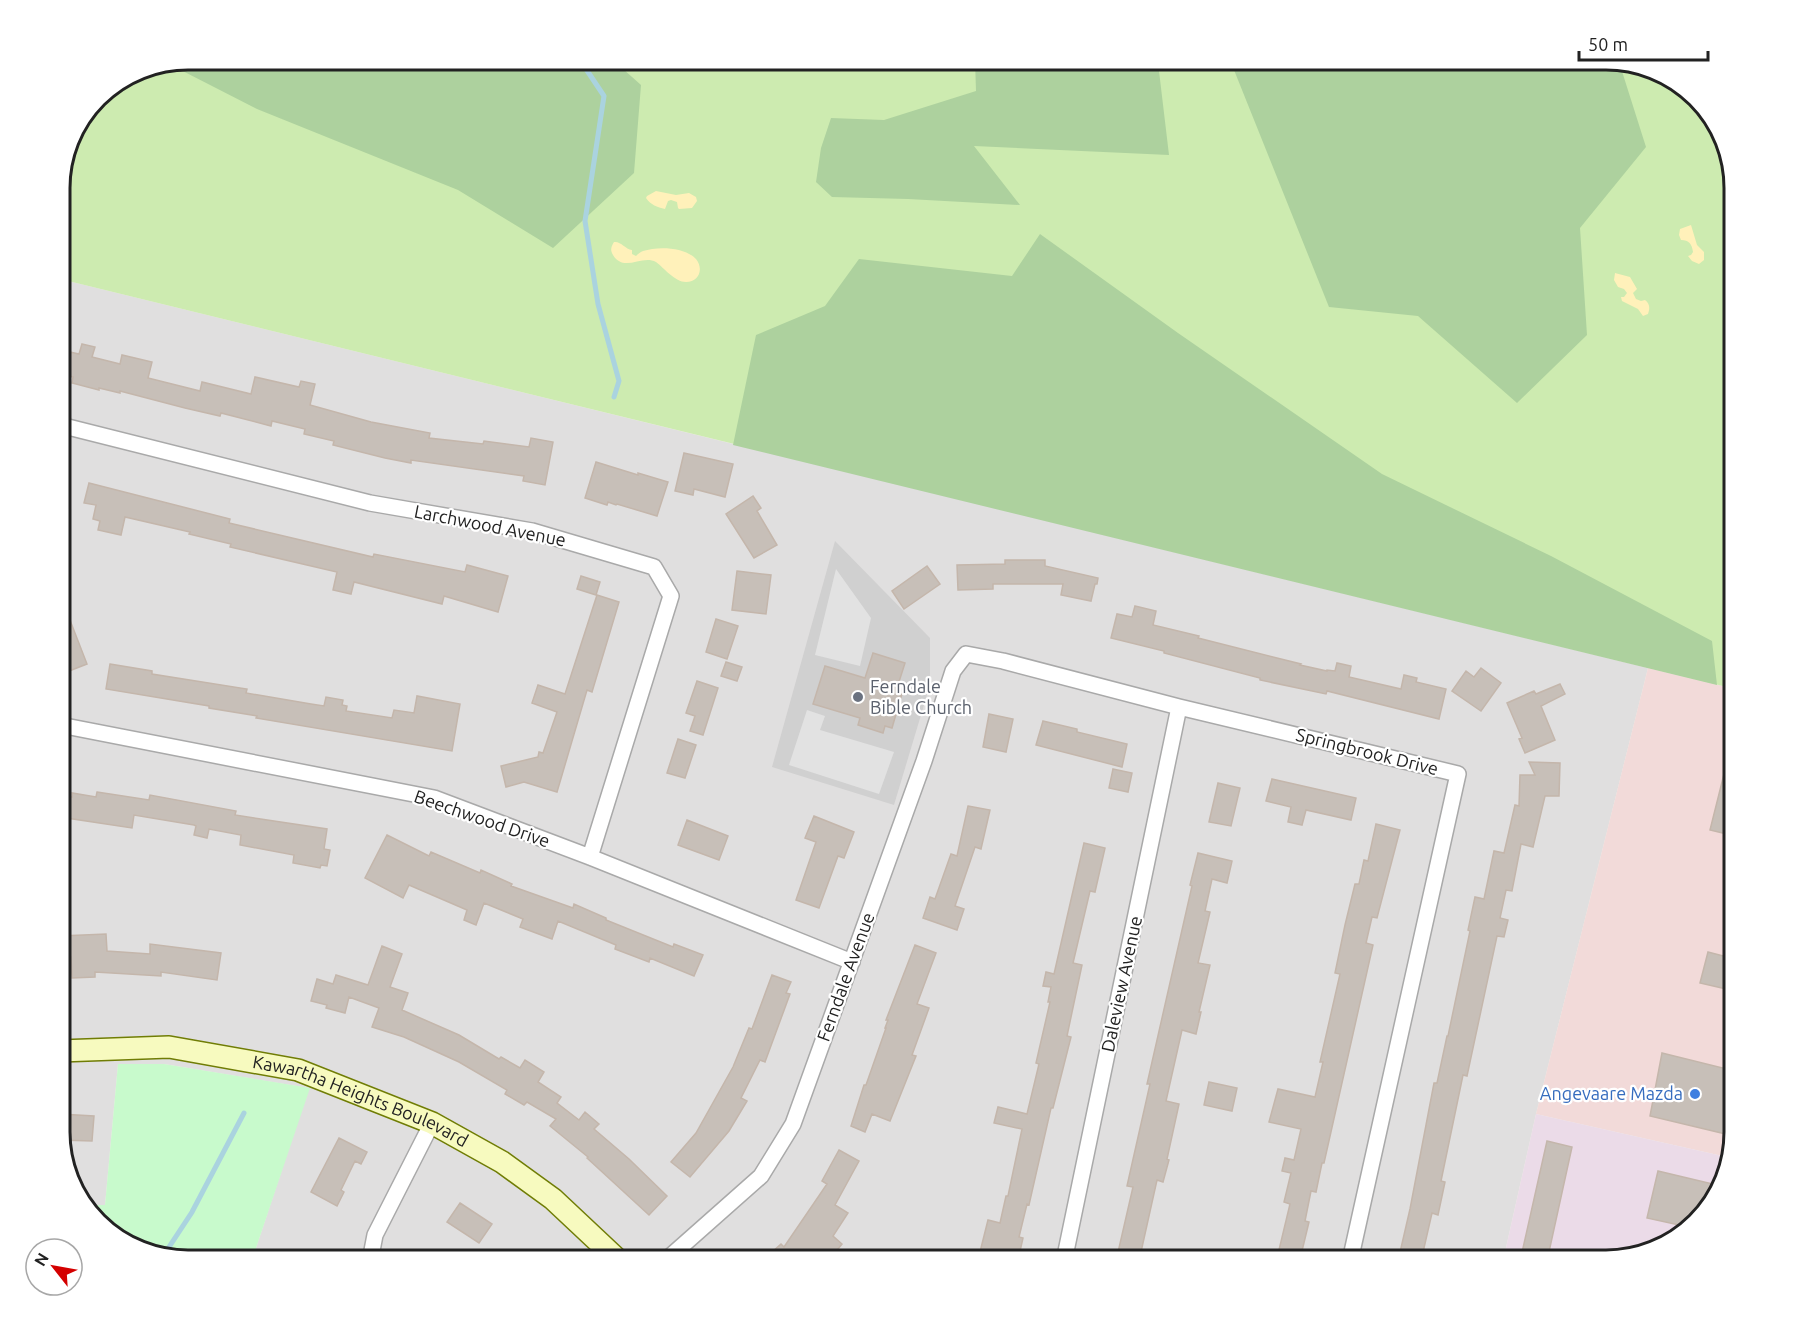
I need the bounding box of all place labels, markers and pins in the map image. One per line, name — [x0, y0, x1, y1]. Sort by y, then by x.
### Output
place label: Ferndale Bible Church — [870, 676, 972, 717]
marker: Ferndale Bible Church — [851, 690, 865, 704]
place label: Angevaare Mazda — [1540, 1083, 1683, 1103]
marker: Angevaare Mazda — [1688, 1087, 1702, 1101]

